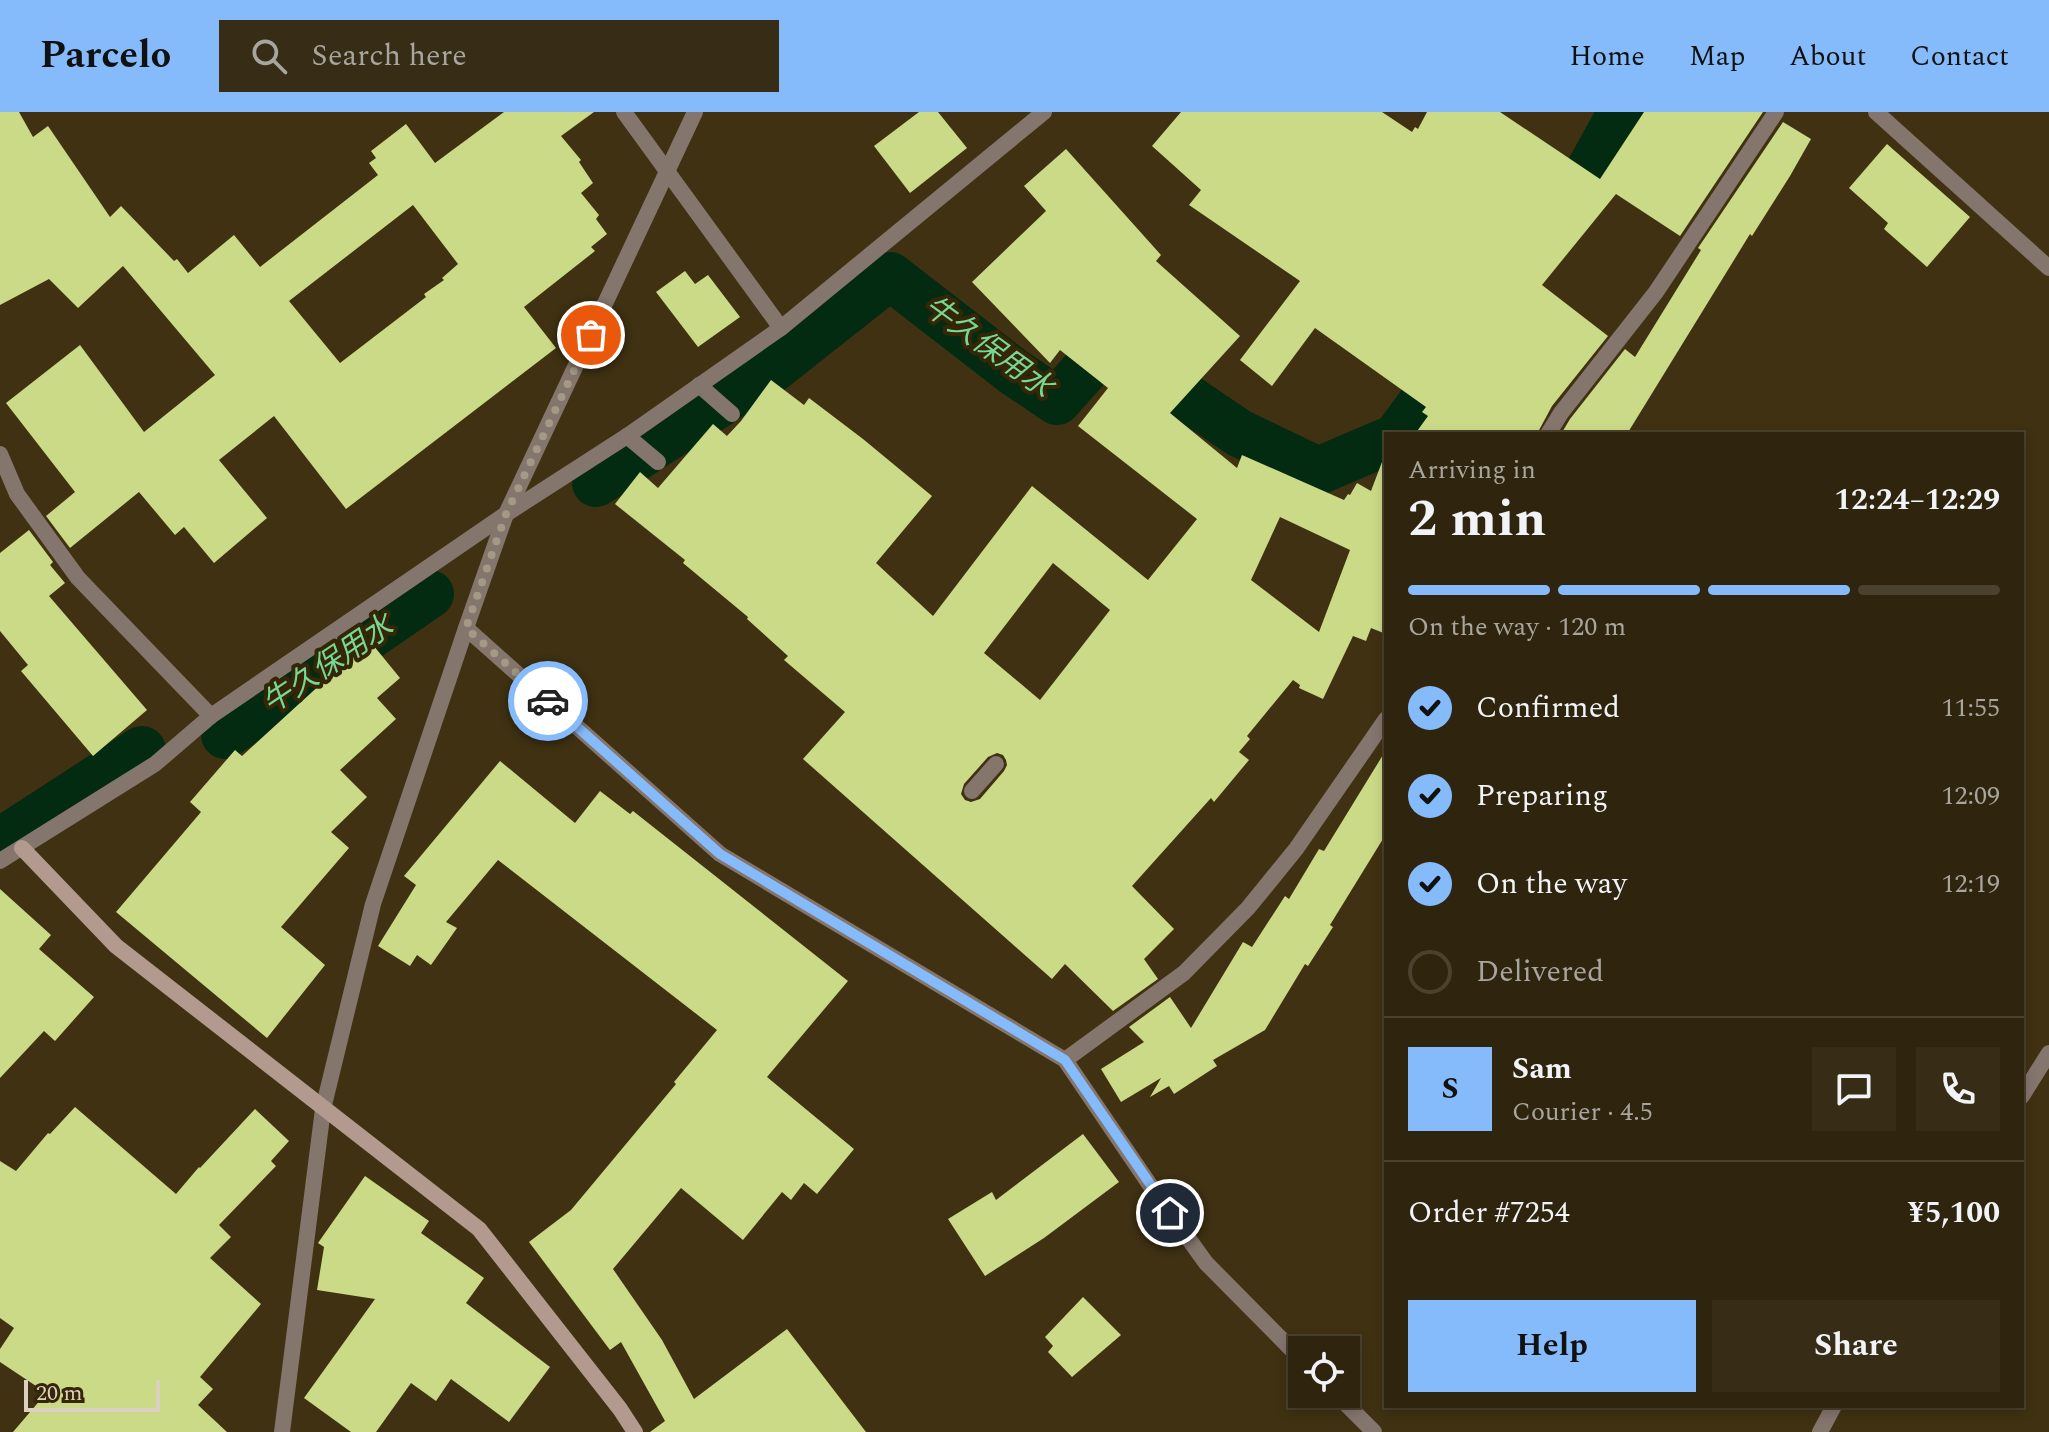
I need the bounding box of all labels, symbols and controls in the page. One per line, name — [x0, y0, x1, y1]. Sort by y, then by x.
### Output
search box — [219, 20, 779, 92]
text: Parcelo — [40, 27, 171, 85]
text: Search here — [311, 33, 467, 79]
icon: search — [247, 34, 291, 78]
text: Home — [1569, 35, 1645, 78]
text: Map — [1689, 35, 1745, 78]
text: About — [1789, 35, 1866, 78]
text: Contact — [1910, 35, 2009, 78]
water label: 牛久保用水 — [914, 284, 1065, 411]
pin — [557, 301, 625, 369]
icon: bag — [569, 313, 613, 357]
text: Arriving in — [1408, 450, 1536, 490]
text: 12:24–12:29 — [1834, 477, 2000, 523]
text: 2 min — [1408, 480, 1546, 559]
water label: 牛久保用水 — [253, 602, 406, 726]
text: On the way · 120 m — [1408, 607, 1626, 647]
courier — [508, 661, 588, 741]
icon: car — [526, 679, 570, 723]
text: Confirmed — [1476, 685, 1620, 731]
icon: check — [1408, 686, 1452, 730]
text: 11:55 — [1941, 688, 2000, 728]
text: Preparing — [1476, 773, 1608, 819]
icon: check — [1408, 774, 1452, 818]
text: 12:09 — [1941, 776, 2000, 816]
text: On the way — [1476, 861, 1627, 907]
icon: check — [1408, 862, 1452, 906]
text: 12:19 — [1941, 864, 2000, 904]
text: Delivered — [1476, 949, 1604, 995]
text: Sam — [1512, 1046, 1572, 1092]
button: chat — [1812, 1047, 1896, 1131]
button: phone — [1916, 1047, 2000, 1131]
text: S — [1441, 1066, 1459, 1112]
text: Courier · 4.5 — [1512, 1092, 1653, 1132]
pin — [1136, 1179, 1204, 1247]
text: Order #7254 — [1408, 1190, 1570, 1236]
text: ¥5,100 — [1908, 1190, 2000, 1236]
icon: home — [1148, 1191, 1192, 1235]
button: Help — [1408, 1300, 1696, 1392]
button: Share — [1712, 1300, 2000, 1392]
map controls — [1288, 1336, 1360, 1408]
button: locate — [1288, 1336, 1360, 1408]
scale bar — [24, 1376, 160, 1412]
text: 20 m — [36, 1377, 82, 1410]

